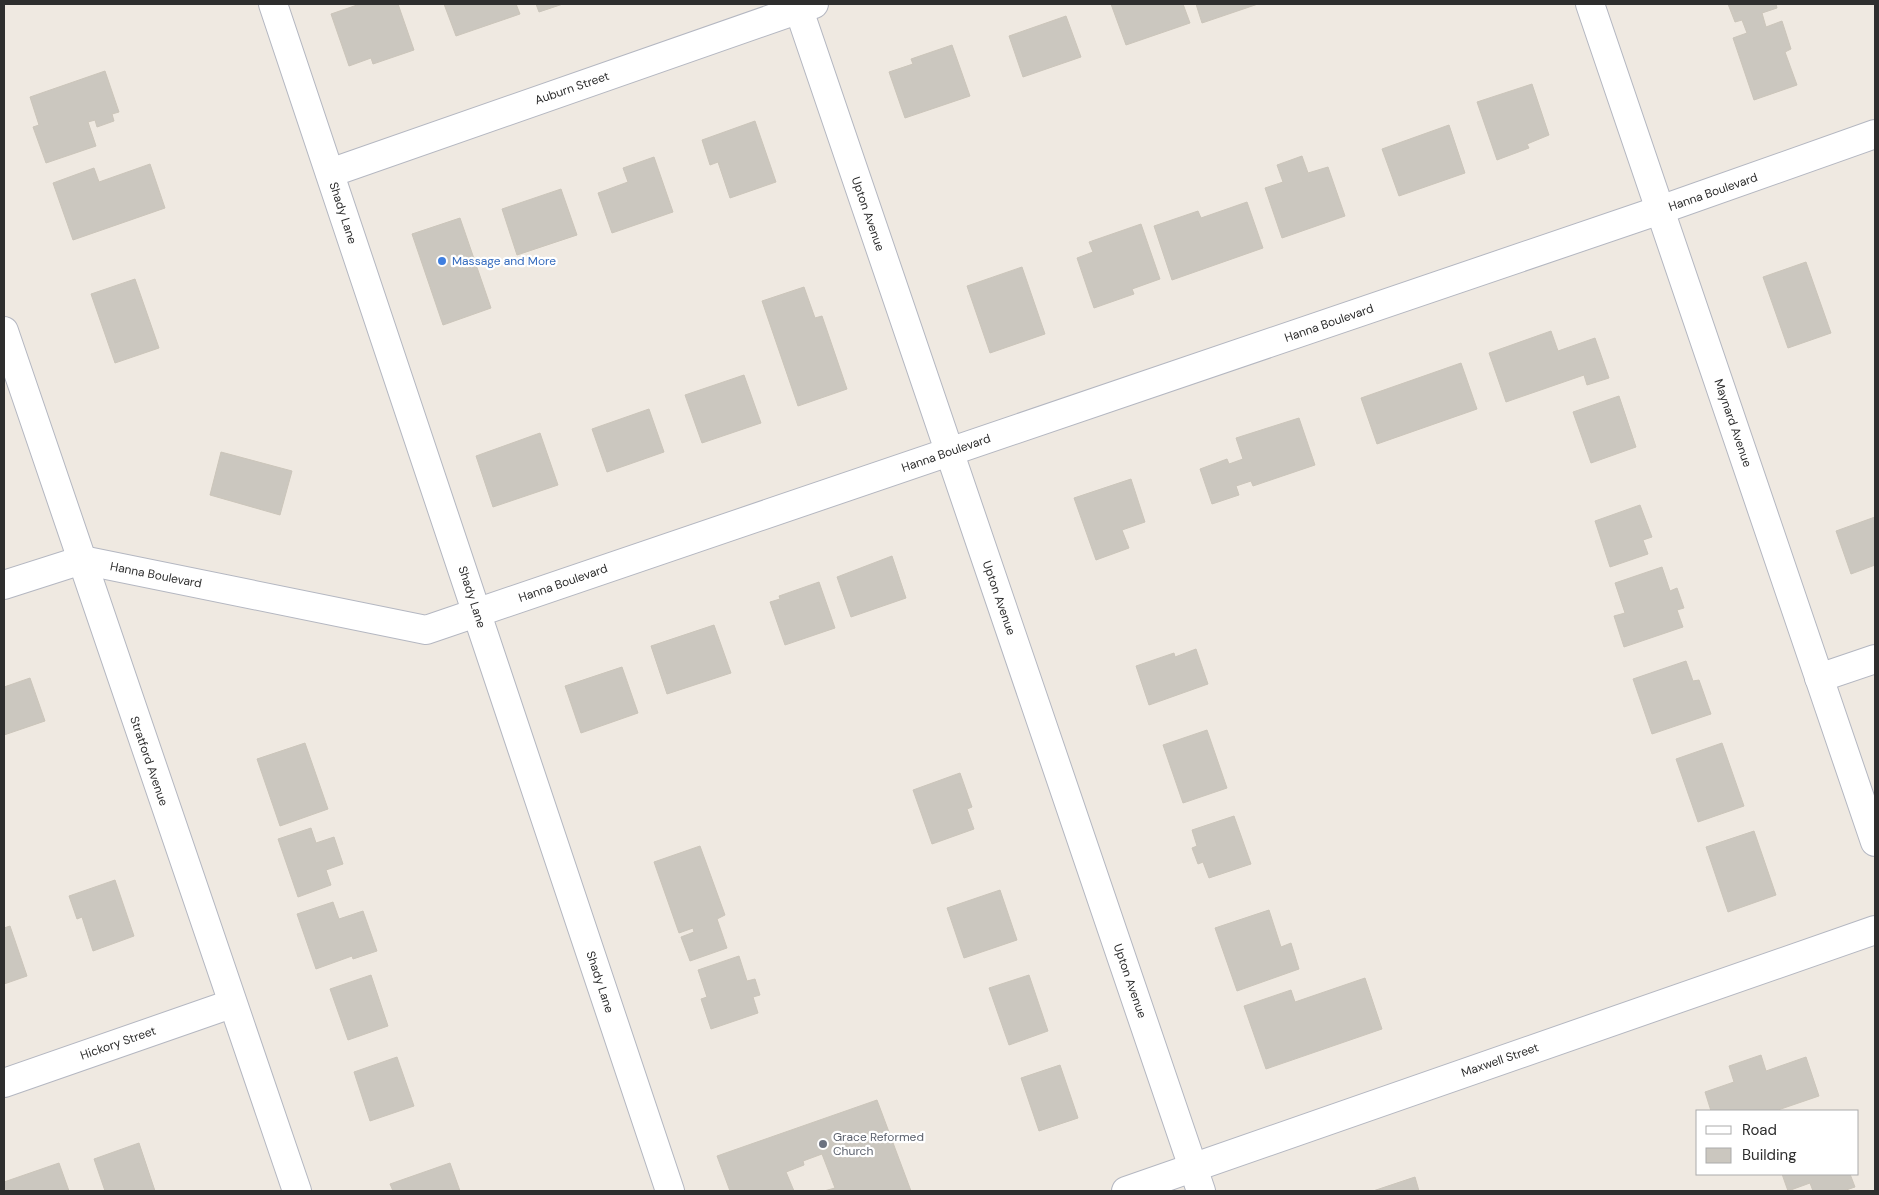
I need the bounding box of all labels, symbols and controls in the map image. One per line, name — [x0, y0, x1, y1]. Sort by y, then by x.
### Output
street label: Auburn Street — [533, 68, 612, 108]
street label: Hanna Boulevard — [1666, 169, 1760, 215]
street label: Upton Avenue — [848, 175, 888, 253]
street label: Shady Lane — [325, 180, 361, 246]
place label: Massage and More — [452, 253, 556, 269]
marker: Massage and More — [436, 255, 448, 267]
street label: Hanna Boulevard — [1282, 300, 1376, 346]
street label: Maynard Avenue — [1710, 377, 1756, 469]
street label: Hanna Boulevard — [899, 430, 993, 476]
street label: Hanna Boulevard — [109, 558, 203, 592]
street label: Upton Avenue — [979, 559, 1019, 637]
street label: Hanna Boulevard — [516, 560, 610, 606]
street label: Shady Lane — [454, 564, 490, 630]
street label: Stratford Avenue — [126, 714, 172, 808]
street label: Upton Avenue — [1110, 942, 1150, 1020]
street label: Shady Lane — [582, 949, 618, 1015]
street label: Hickory Street — [78, 1022, 158, 1063]
street label: Maxwell Street — [1459, 1039, 1541, 1081]
legend — [1696, 1110, 1859, 1175]
text: Road — [1742, 1120, 1777, 1140]
place label: Grace Reformed Church — [833, 1129, 924, 1159]
marker: Grace Reformed Church — [817, 1138, 829, 1150]
text: Building — [1742, 1145, 1797, 1165]

